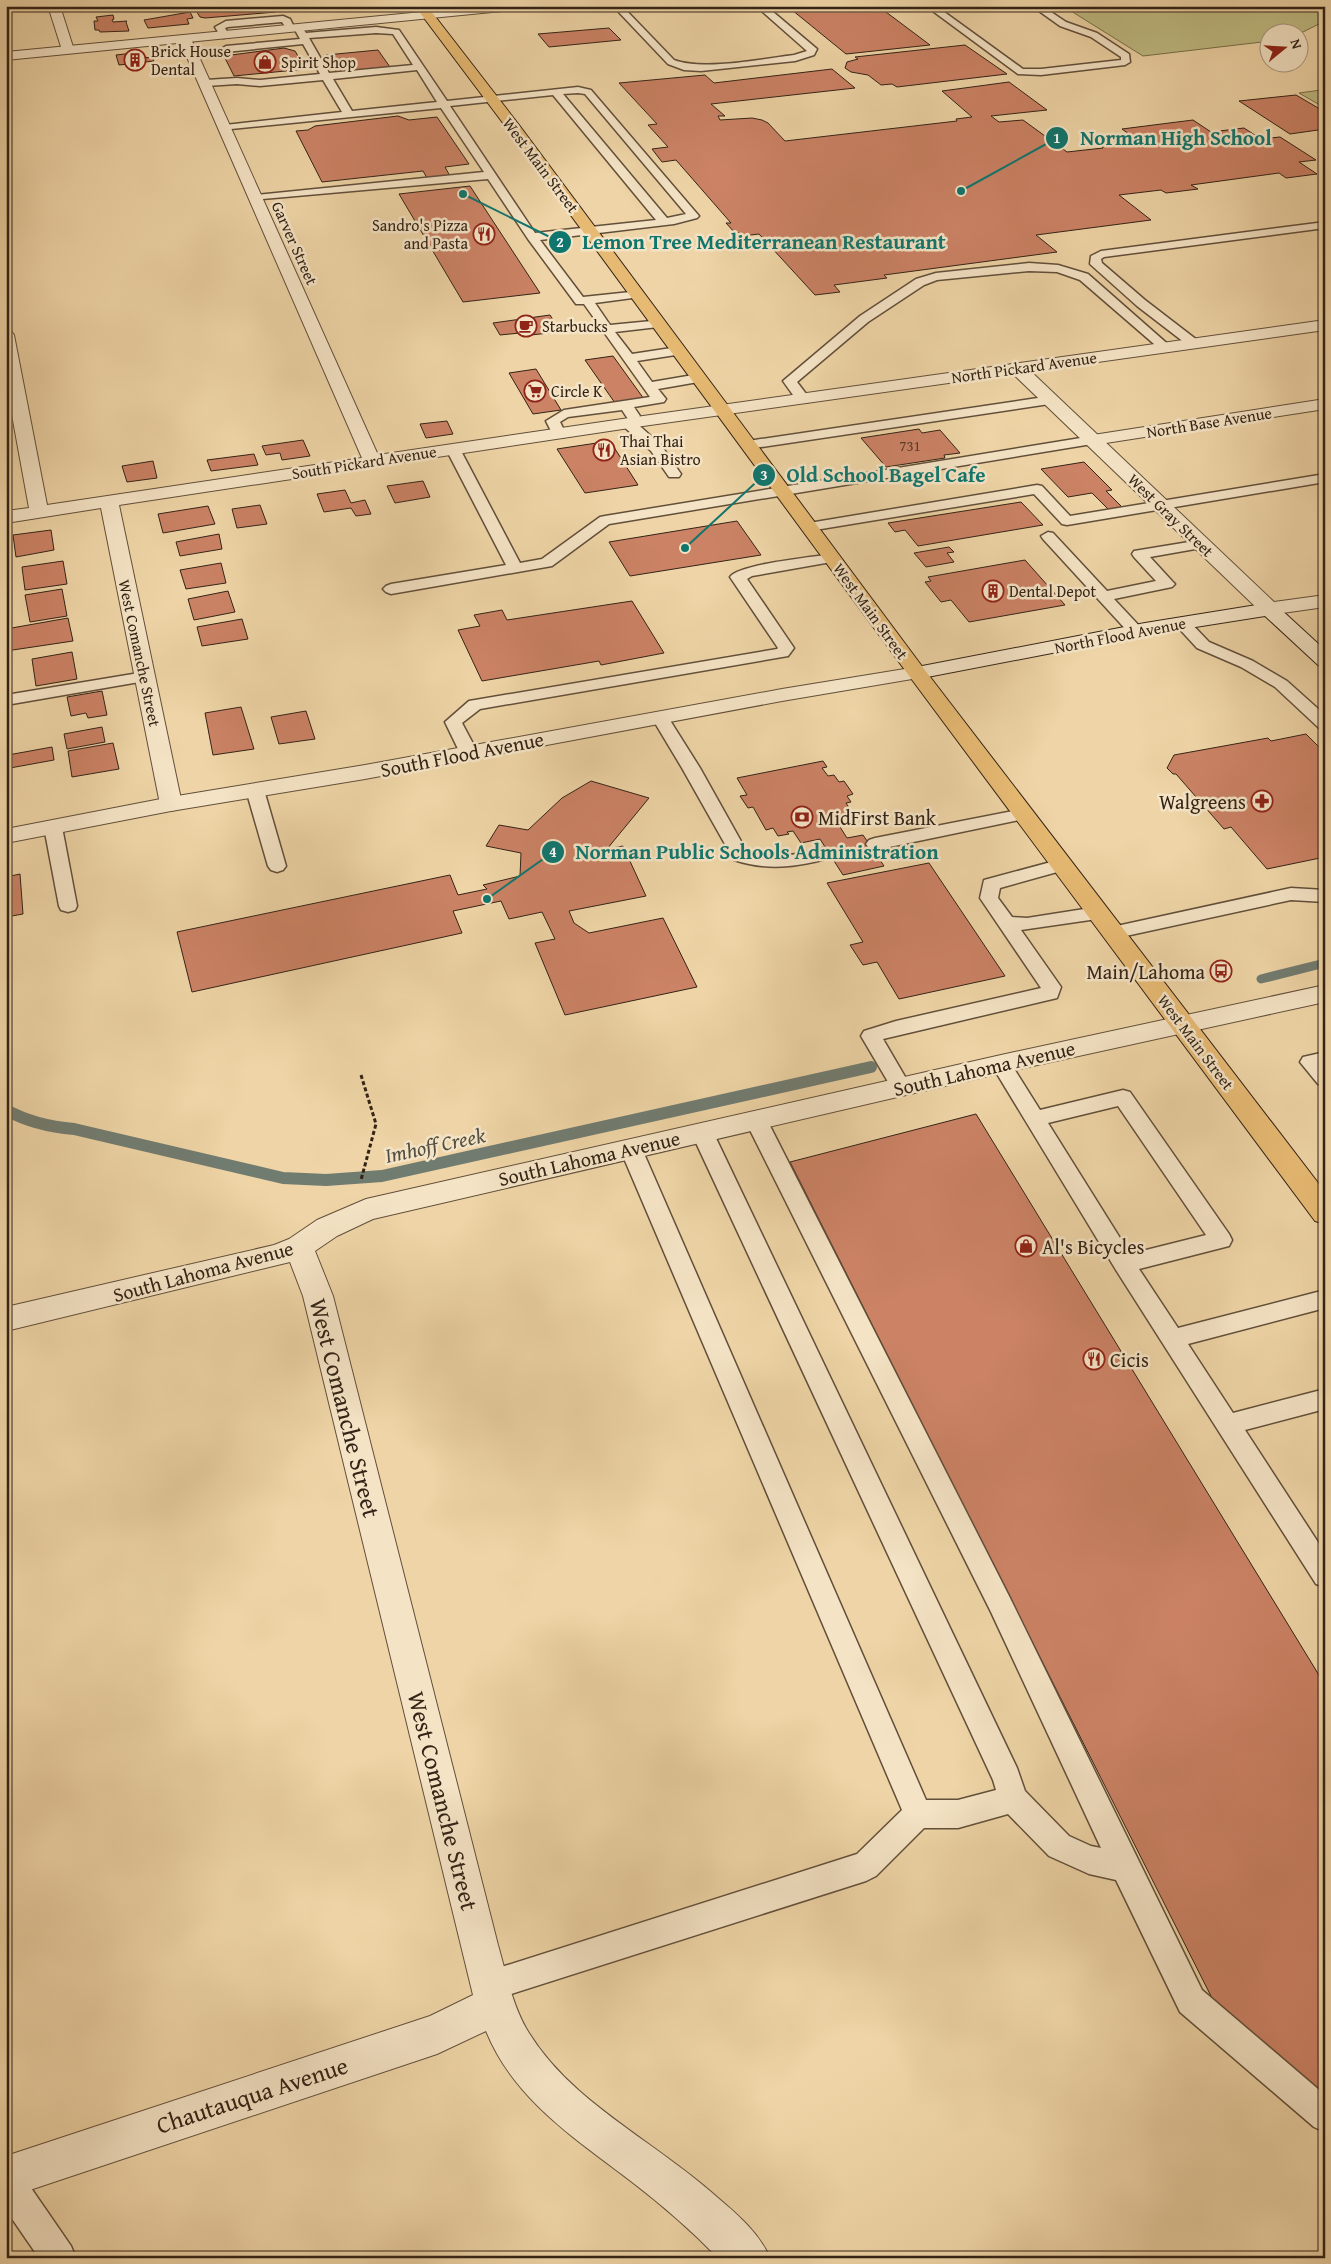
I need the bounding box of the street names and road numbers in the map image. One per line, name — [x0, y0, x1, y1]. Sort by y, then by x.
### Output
street label: West Main Street — [497, 112, 585, 218]
street label: Garver Street — [266, 197, 324, 289]
street label: North Pickard Avenue — [950, 345, 1098, 389]
street label: North Base Avenue — [1145, 400, 1273, 444]
street label: South Pickard Avenue — [290, 439, 438, 485]
street label: West Gray Street — [1123, 468, 1220, 563]
street label: West Main Street — [828, 558, 914, 665]
street label: West Comanche Street — [113, 577, 167, 729]
street label: North Flood Avenue — [1052, 611, 1188, 659]
street label: South Flood Avenue — [378, 724, 546, 784]
street label: West Main Street — [1152, 989, 1240, 1095]
street label: South Lahoma Avenue — [890, 1033, 1078, 1103]
street label: South Lahoma Avenue — [495, 1123, 683, 1193]
street label: South Lahoma Avenue — [110, 1233, 296, 1309]
street label: West Comanche Street — [301, 1295, 389, 1522]
street label: West Comanche Street — [399, 1688, 487, 1915]
street label: Chautauqua Avenue — [152, 2048, 352, 2142]

